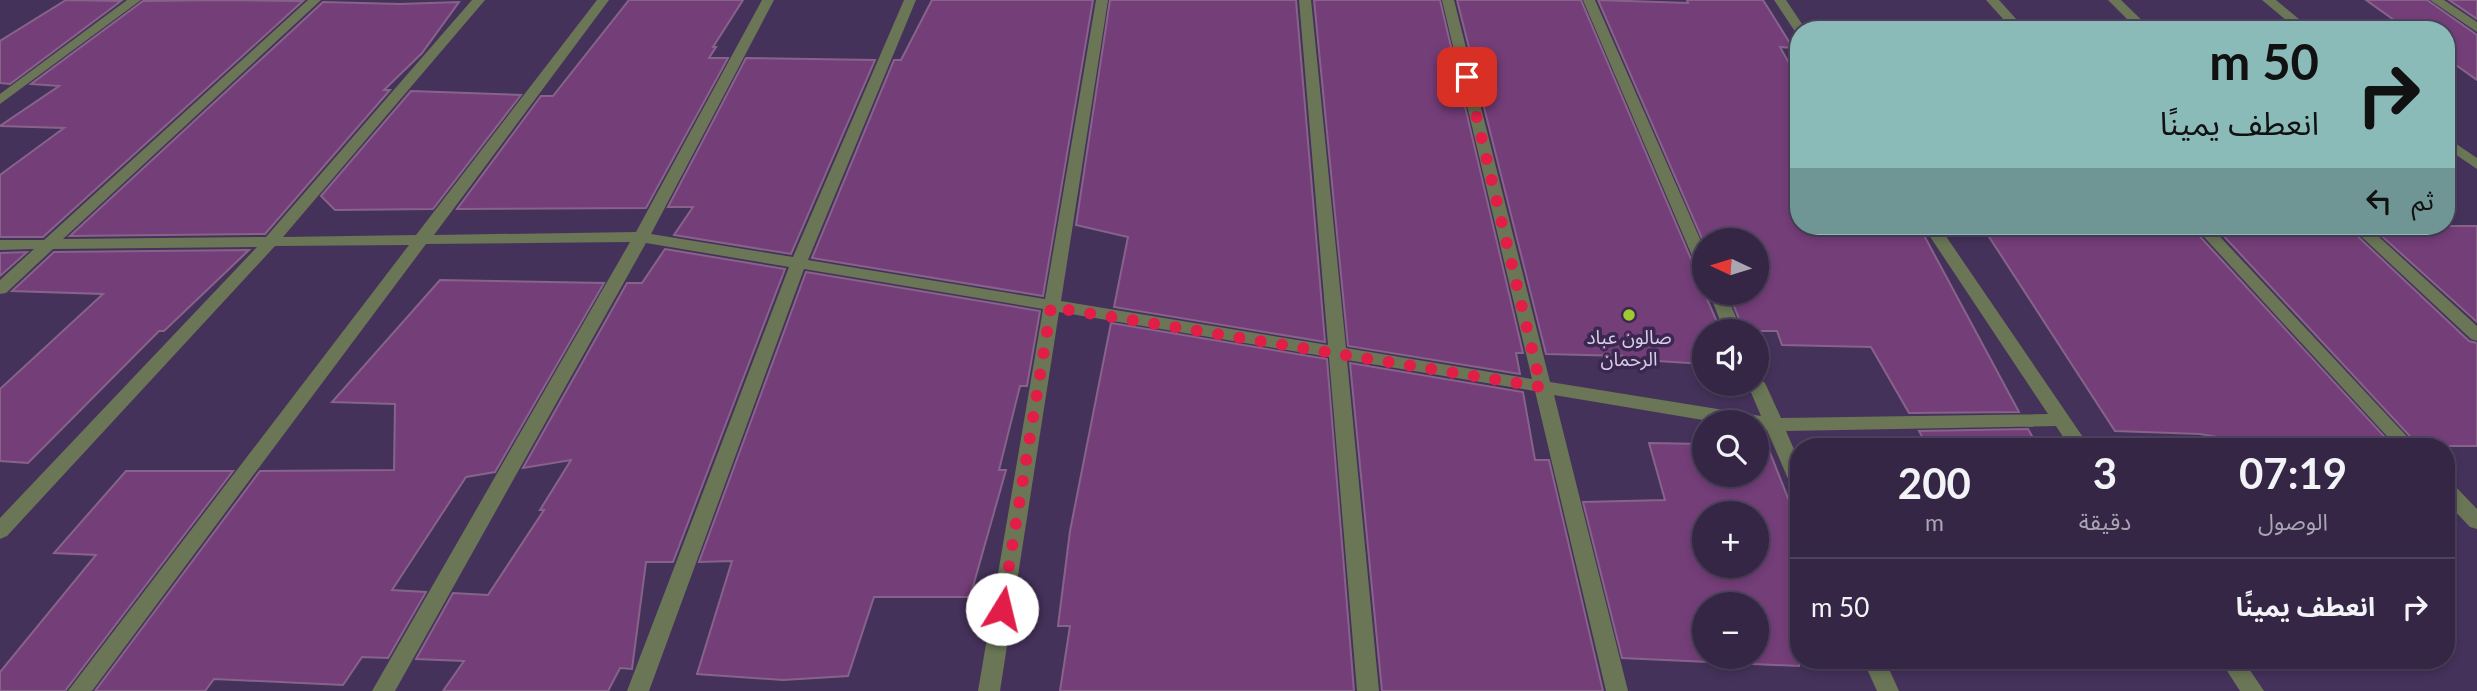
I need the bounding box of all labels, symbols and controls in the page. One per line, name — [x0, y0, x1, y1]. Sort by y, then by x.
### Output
text: 50 m — [2209, 32, 2319, 90]
pin — [1437, 47, 1497, 107]
icon: right — [2343, 49, 2434, 140]
icon: arrive — [1448, 58, 1486, 96]
text: انعطف يمينًا — [2160, 103, 2319, 142]
icon: left — [2360, 182, 2398, 220]
text: ثم — [2412, 184, 2434, 216]
north arrow — [1692, 228, 1769, 304]
map controls — [1692, 228, 1769, 669]
marker: صالون عباد الرحمان — [1621, 307, 1637, 323]
button: sound — [1692, 319, 1769, 396]
place label: صالون عباد الرحمان — [1586, 325, 1672, 371]
button: search — [1692, 410, 1769, 487]
text: 3 — [2093, 448, 2117, 498]
text: 07:19 — [2239, 448, 2347, 498]
text: 200 — [1898, 458, 1971, 508]
button: + — [1692, 501, 1769, 578]
text: دقيقة — [2079, 507, 2131, 535]
text: الوصول — [2258, 507, 2328, 535]
text: m — [1925, 508, 1944, 536]
position arrow — [965, 572, 1039, 646]
icon: right — [2396, 588, 2434, 626]
text: انعطف يمينًا — [2236, 590, 2375, 622]
text: 50 m — [1811, 591, 1869, 623]
button: − — [1692, 592, 1769, 669]

